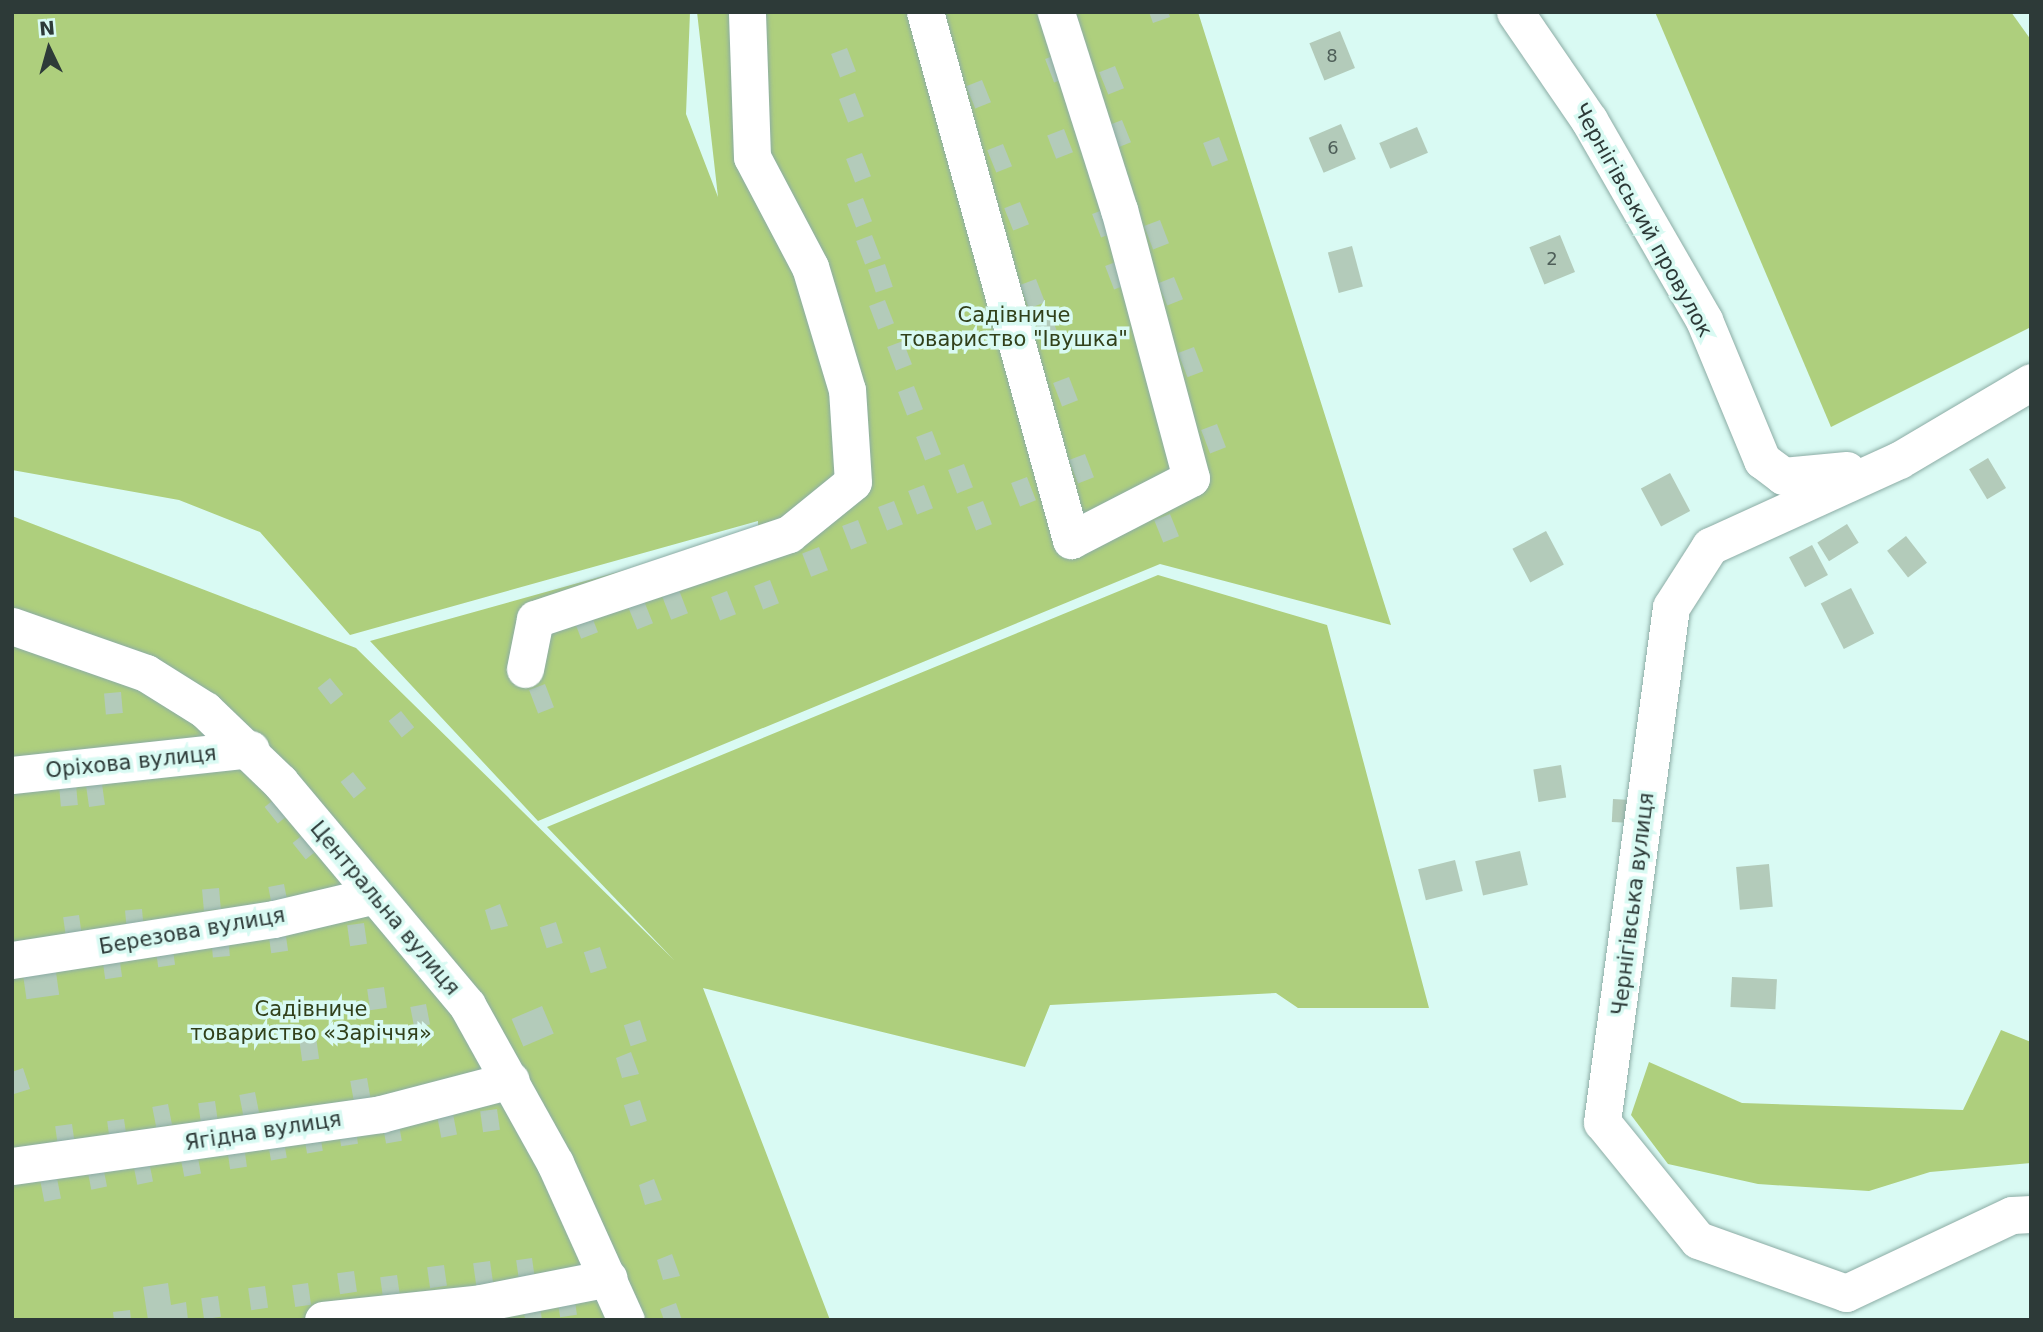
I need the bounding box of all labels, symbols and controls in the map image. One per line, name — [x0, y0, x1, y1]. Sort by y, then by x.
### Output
north arrow — [14, 14, 84, 84]
text: N — [38, 16, 56, 40]
house number: 8 — [1326, 45, 1338, 67]
street label: Чернігівський провулок — [1568, 99, 1718, 341]
house number: 6 — [1327, 137, 1339, 159]
house number: 2 — [1546, 248, 1558, 270]
park label: Садівниче товариство "Івушка" — [900, 302, 1128, 352]
street label: Оріхова вулиця — [44, 740, 218, 784]
street label: Чернігівська вулиця — [1607, 791, 1659, 1017]
street label: Центральна вулиця — [305, 816, 465, 1000]
street label: Березова вулиця — [97, 902, 287, 960]
park label: Садівниче товариство «Заріччя» — [190, 996, 432, 1046]
street label: Ягідна вулиця — [183, 1106, 343, 1156]

